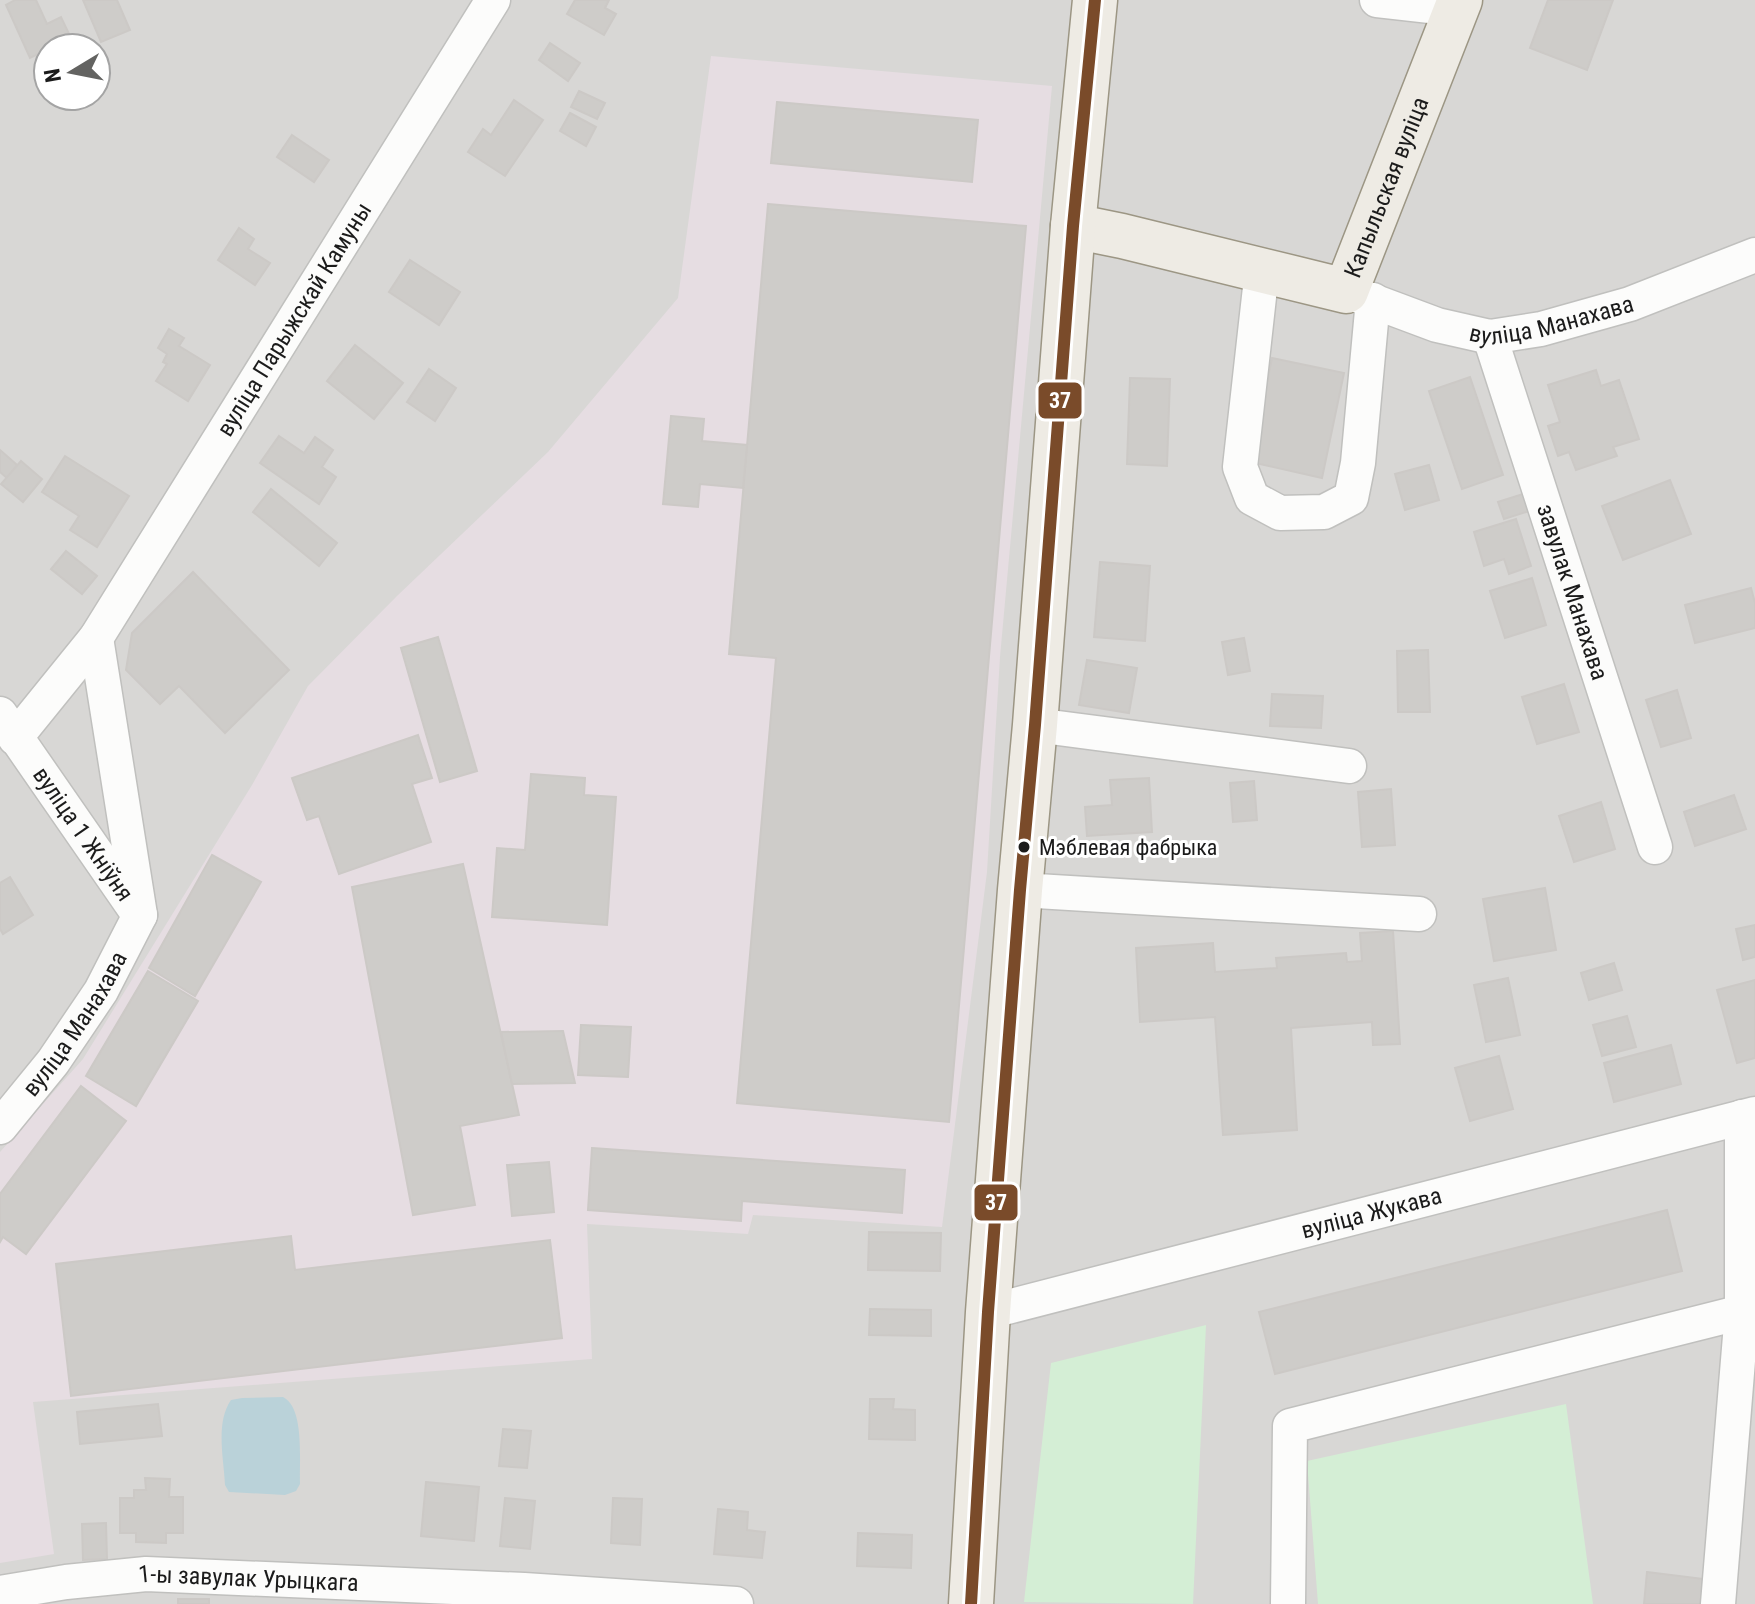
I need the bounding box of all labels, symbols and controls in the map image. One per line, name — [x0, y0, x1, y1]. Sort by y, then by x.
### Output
north arrow — [32, 32, 112, 112]
text: N — [39, 67, 66, 84]
street label: Капыльская вуліца — [1339, 93, 1435, 282]
street label: вуліца Парыжскай Камуны — [211, 197, 377, 441]
street label: вуліца Манахава — [1467, 290, 1637, 351]
line badge: 37 — [1037, 381, 1083, 420]
text: 37 — [1049, 388, 1071, 413]
street label: завулак Манахава — [1531, 500, 1614, 684]
street label: вуліца 1 Жніўня — [27, 762, 139, 906]
place label: Мэблевая фабрыка — [1039, 835, 1217, 860]
marker: Мэблевая фабрыка — [1016, 839, 1032, 855]
street label: вуліца Манахава — [17, 947, 133, 1102]
street label: вуліца Жукава — [1298, 1181, 1445, 1245]
line badge: 37 — [973, 1183, 1019, 1222]
text: 37 — [985, 1190, 1007, 1215]
street label: 1-ы завулак Урыцкага — [137, 1560, 359, 1597]

